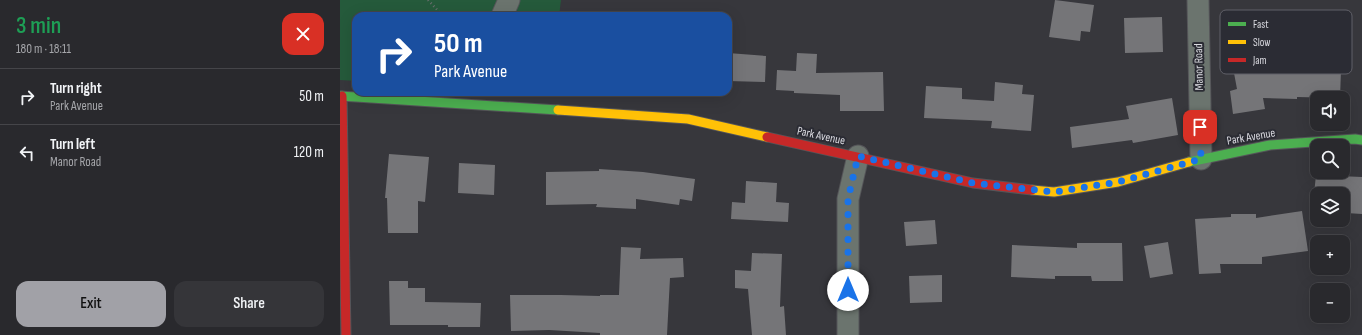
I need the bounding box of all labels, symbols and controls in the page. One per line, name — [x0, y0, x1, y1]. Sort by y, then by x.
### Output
legend — [1220, 10, 1352, 74]
text: 3 min — [16, 11, 61, 40]
button: close — [282, 13, 324, 55]
text: Fast — [1253, 18, 1269, 31]
text: 50 m — [434, 27, 483, 60]
icon: right — [368, 28, 420, 80]
text: Slow — [1253, 36, 1270, 49]
text: 180 m · 18:11 — [16, 41, 71, 57]
street label: Manor Road — [1191, 43, 1207, 91]
text: Jam — [1252, 54, 1267, 67]
text: Park Avenue — [434, 61, 507, 82]
text: Turn right — [50, 79, 102, 98]
icon: right — [16, 86, 38, 108]
text: 50 m — [299, 87, 324, 106]
map controls — [1310, 91, 1350, 323]
button: sound — [1310, 91, 1350, 131]
text: Park Avenue — [50, 98, 103, 114]
pin — [1183, 110, 1217, 144]
icon: arrive — [1189, 116, 1211, 138]
street label: Park Avenue — [796, 124, 847, 148]
street label: Park Avenue — [1226, 125, 1277, 149]
text: Turn left — [50, 135, 95, 154]
button: search — [1310, 139, 1350, 179]
icon: left — [16, 142, 38, 164]
text: 120 m — [294, 143, 324, 162]
text: Manor Road — [50, 154, 101, 170]
button: layers — [1310, 187, 1350, 227]
button: + — [1310, 235, 1350, 275]
position arrow — [827, 269, 869, 311]
button: Exit — [16, 281, 166, 327]
button: Share — [174, 281, 324, 327]
button: − — [1310, 283, 1350, 323]

